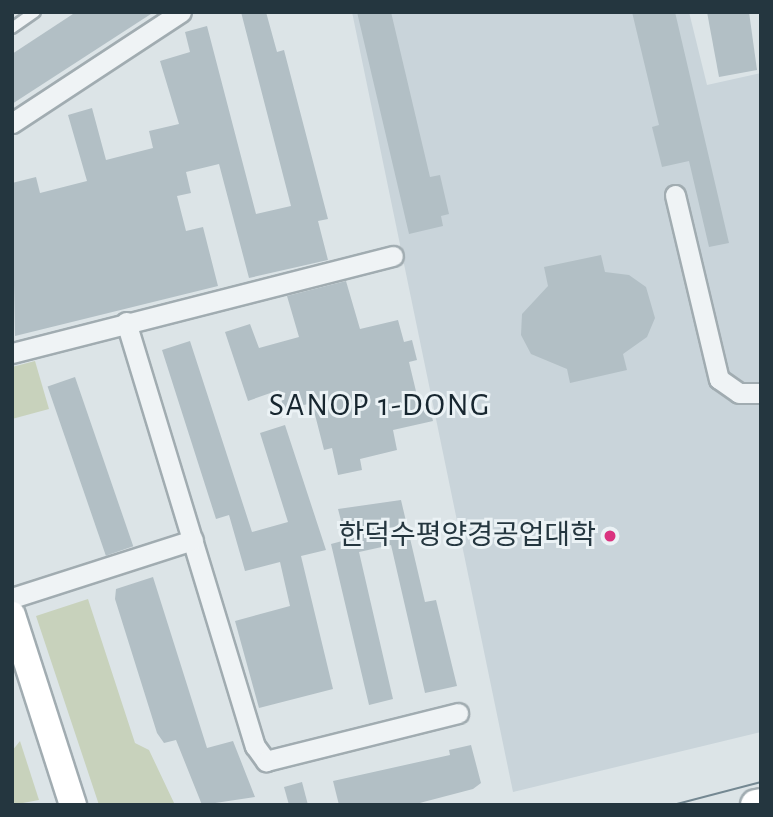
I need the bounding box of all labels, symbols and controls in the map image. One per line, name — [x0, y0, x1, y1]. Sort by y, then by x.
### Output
district label: SANOP 1-DONG — [270, 386, 490, 424]
place label: 한덕수평양경공업대학 — [338, 519, 596, 553]
marker: 한덕수평양경공업대학 — [602, 528, 618, 544]

